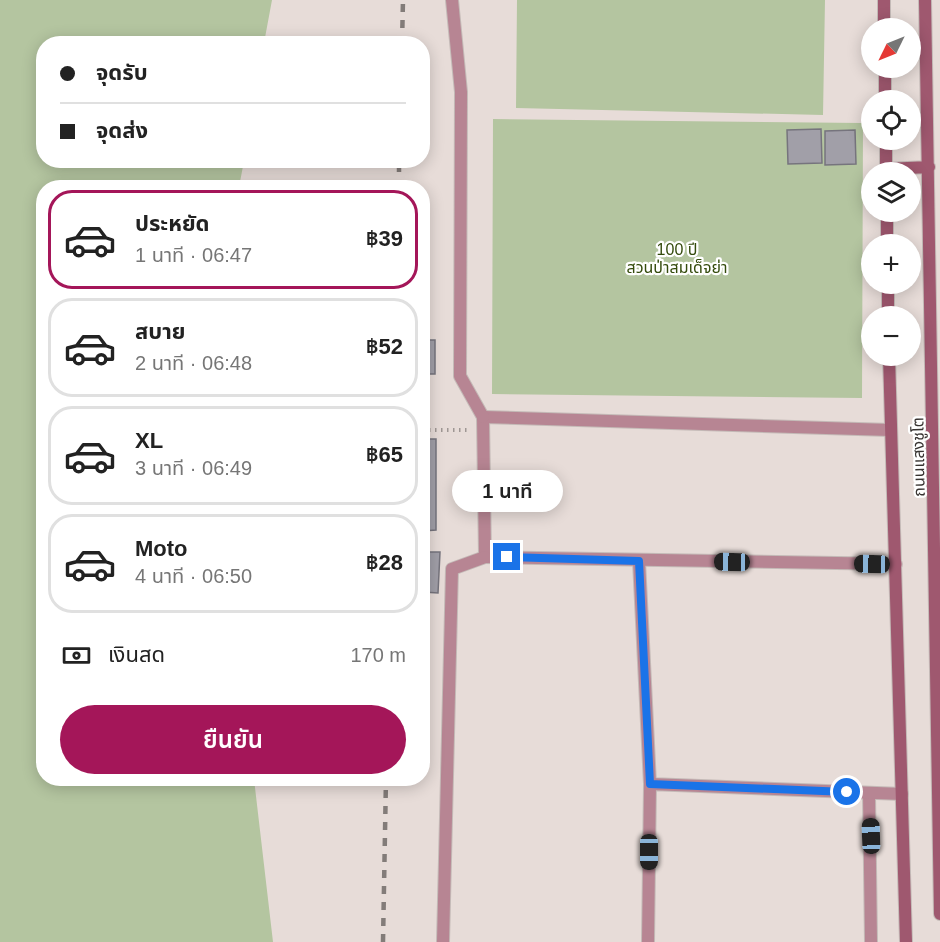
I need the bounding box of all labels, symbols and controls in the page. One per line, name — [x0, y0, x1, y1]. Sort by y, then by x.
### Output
north arrow — [861, 18, 921, 78]
map controls — [861, 18, 921, 366]
text: จุดรับ — [96, 60, 148, 85]
button: locate — [861, 90, 921, 150]
text: จุดส่ง — [96, 118, 148, 143]
button: layers — [861, 162, 921, 222]
text: ประหยัด — [135, 211, 210, 236]
icon: car — [63, 213, 117, 267]
text: ฿39 — [366, 226, 403, 251]
button: + — [861, 234, 921, 294]
park label: 100 ปี สวนป่าสมเด็จย่า — [627, 241, 727, 276]
text: 1 นาที · 06:47 — [135, 244, 252, 266]
button: − — [861, 306, 921, 366]
text: สบาย — [135, 319, 185, 344]
icon: car — [63, 321, 117, 375]
text: ฿52 — [366, 334, 403, 359]
text: 2 นาที · 06:48 — [135, 352, 252, 374]
street label: ถนนแสงชูโต — [909, 417, 929, 497]
text: XL — [135, 428, 163, 453]
icon: car — [63, 429, 117, 483]
text: ฿65 — [366, 442, 403, 467]
text: 3 นาที · 06:49 — [135, 457, 252, 479]
callout: 1 นาที — [452, 470, 562, 512]
text: 1 นาที — [482, 480, 533, 502]
text: Moto — [135, 536, 188, 561]
icon: car — [63, 537, 117, 591]
route end — [493, 543, 520, 570]
text: ฿28 — [366, 550, 403, 575]
car — [714, 553, 750, 571]
car — [854, 555, 890, 573]
text: 4 นาที · 06:50 — [135, 565, 252, 587]
icon: cash — [60, 639, 93, 672]
text: เงินสด — [108, 642, 165, 667]
text: 170 m — [350, 644, 406, 666]
button: ยืนยัน — [60, 705, 406, 774]
route start — [833, 778, 860, 805]
car — [861, 818, 881, 854]
car — [640, 834, 658, 870]

